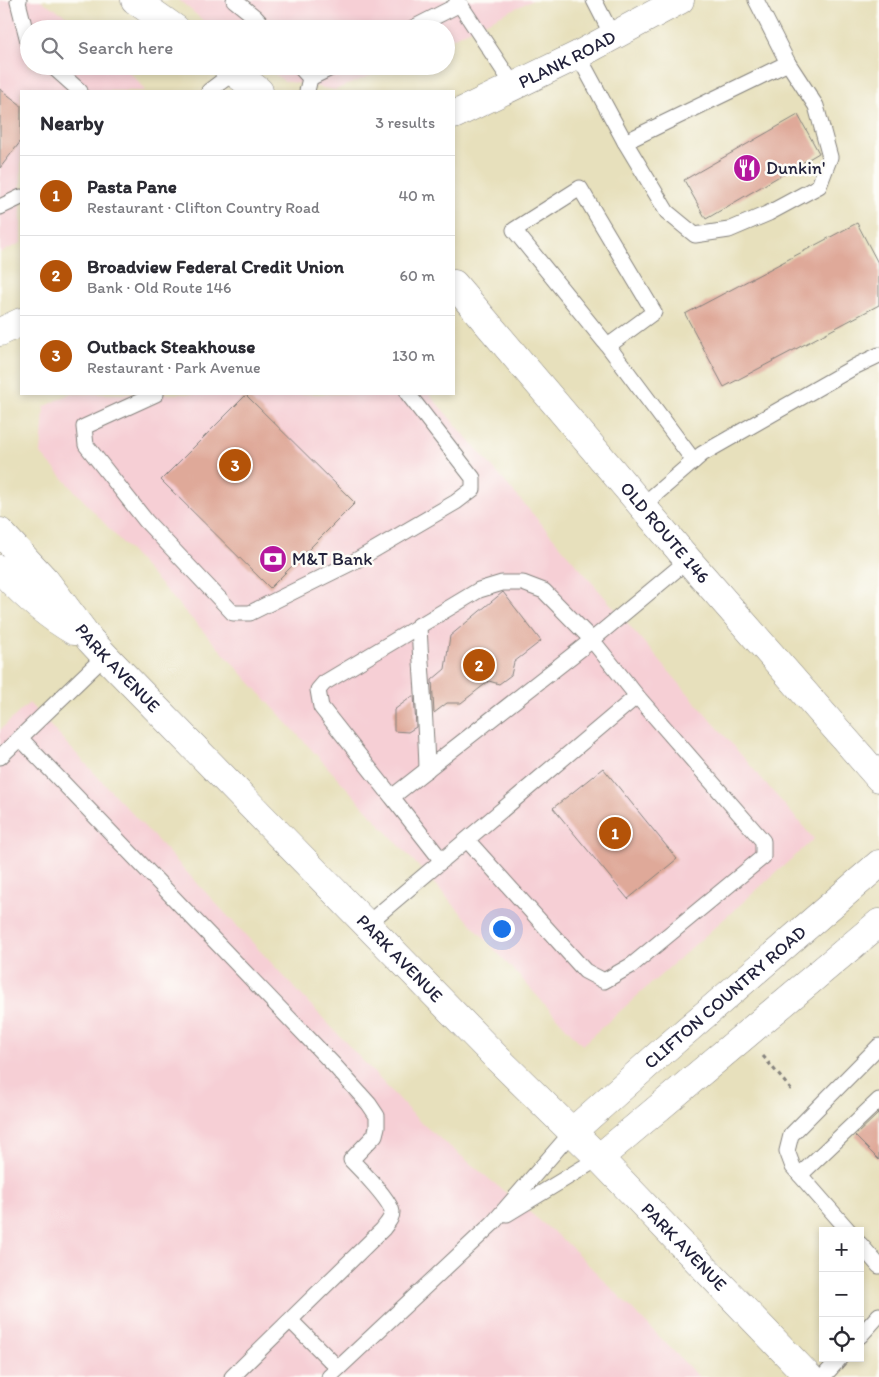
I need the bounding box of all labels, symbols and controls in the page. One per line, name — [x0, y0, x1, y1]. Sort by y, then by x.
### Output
search box — [20, 20, 455, 75]
street label: PLANK ROAD — [515, 26, 620, 93]
icon: search — [38, 34, 66, 62]
text: Search here — [78, 36, 173, 59]
text: Nearby — [40, 110, 104, 135]
text: 3 results — [375, 113, 435, 132]
restaurant icon: Dunkin' — [732, 153, 762, 183]
place label: Dunkin' — [766, 157, 825, 179]
text: Pasta Pane — [87, 175, 177, 198]
text: 1 — [52, 186, 60, 205]
text: 40 m — [398, 186, 435, 205]
text: Restaurant · Clifton Country Road — [87, 198, 320, 217]
text: Broadview Federal Credit Union — [87, 255, 344, 278]
text: 2 — [52, 266, 60, 285]
text: 60 m — [400, 266, 435, 285]
text: Bank · Old Route 146 — [87, 278, 232, 297]
text: Outback Steakhouse — [87, 335, 255, 358]
text: 3 — [52, 346, 60, 365]
text: 130 m — [392, 346, 435, 365]
text: Restaurant · Park Avenue — [87, 358, 261, 377]
pin: 3 — [219, 446, 251, 484]
street label: OLD ROUTE 146 — [616, 477, 714, 588]
bank icon: M&T Bank — [258, 544, 288, 574]
place label: M&T Bank — [292, 548, 372, 570]
street label: PARK AVENUE — [70, 619, 165, 717]
pin: 2 — [463, 646, 495, 684]
pin: 1 — [599, 814, 631, 852]
street label: PARK AVENUE — [352, 910, 448, 1007]
your location — [489, 916, 515, 942]
street label: CLIFTON COUNTRY ROAD — [639, 921, 811, 1074]
street label: PARK AVENUE — [637, 1198, 732, 1296]
map controls — [819, 1227, 864, 1362]
button: + — [819, 1227, 864, 1272]
button: − — [819, 1272, 864, 1317]
button: locate — [819, 1317, 864, 1362]

